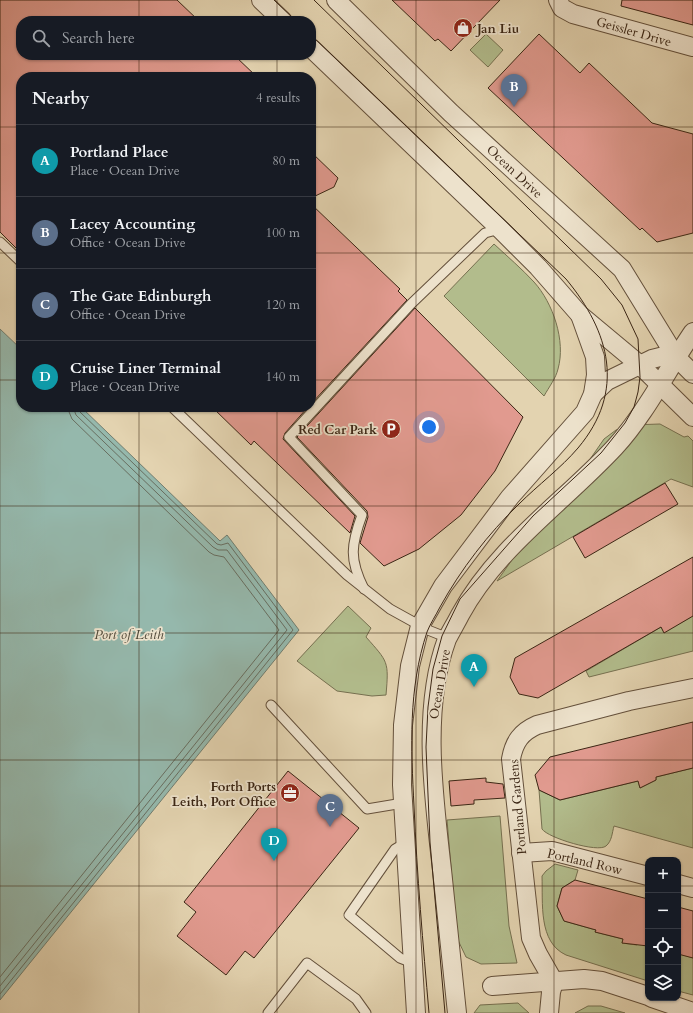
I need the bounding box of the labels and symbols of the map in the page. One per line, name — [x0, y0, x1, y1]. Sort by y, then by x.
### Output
street label: Geissler Drive — [594, 13, 674, 51]
shop icon: Jan Liu — [452, 17, 474, 39]
place label: Jan Liu — [475, 20, 520, 38]
pin: B — [501, 74, 527, 107]
street label: Ocean Drive — [482, 141, 546, 203]
your location — [419, 417, 439, 437]
parking icon: Red Car Park — [380, 418, 402, 440]
place label: Red Car Park — [298, 421, 378, 439]
water label: Port of Leith — [94, 625, 164, 644]
street label: Ocean Drive — [425, 648, 455, 721]
pin: A — [461, 654, 487, 687]
street label: Portland Gardens — [505, 759, 531, 855]
place label: Forth Ports Leith, Port Office — [172, 778, 276, 811]
office icon: Forth Ports Leith, Port Office — [279, 782, 301, 804]
pin: C — [317, 794, 343, 827]
pin: D — [261, 828, 287, 861]
street label: Portland Row — [545, 845, 625, 880]

